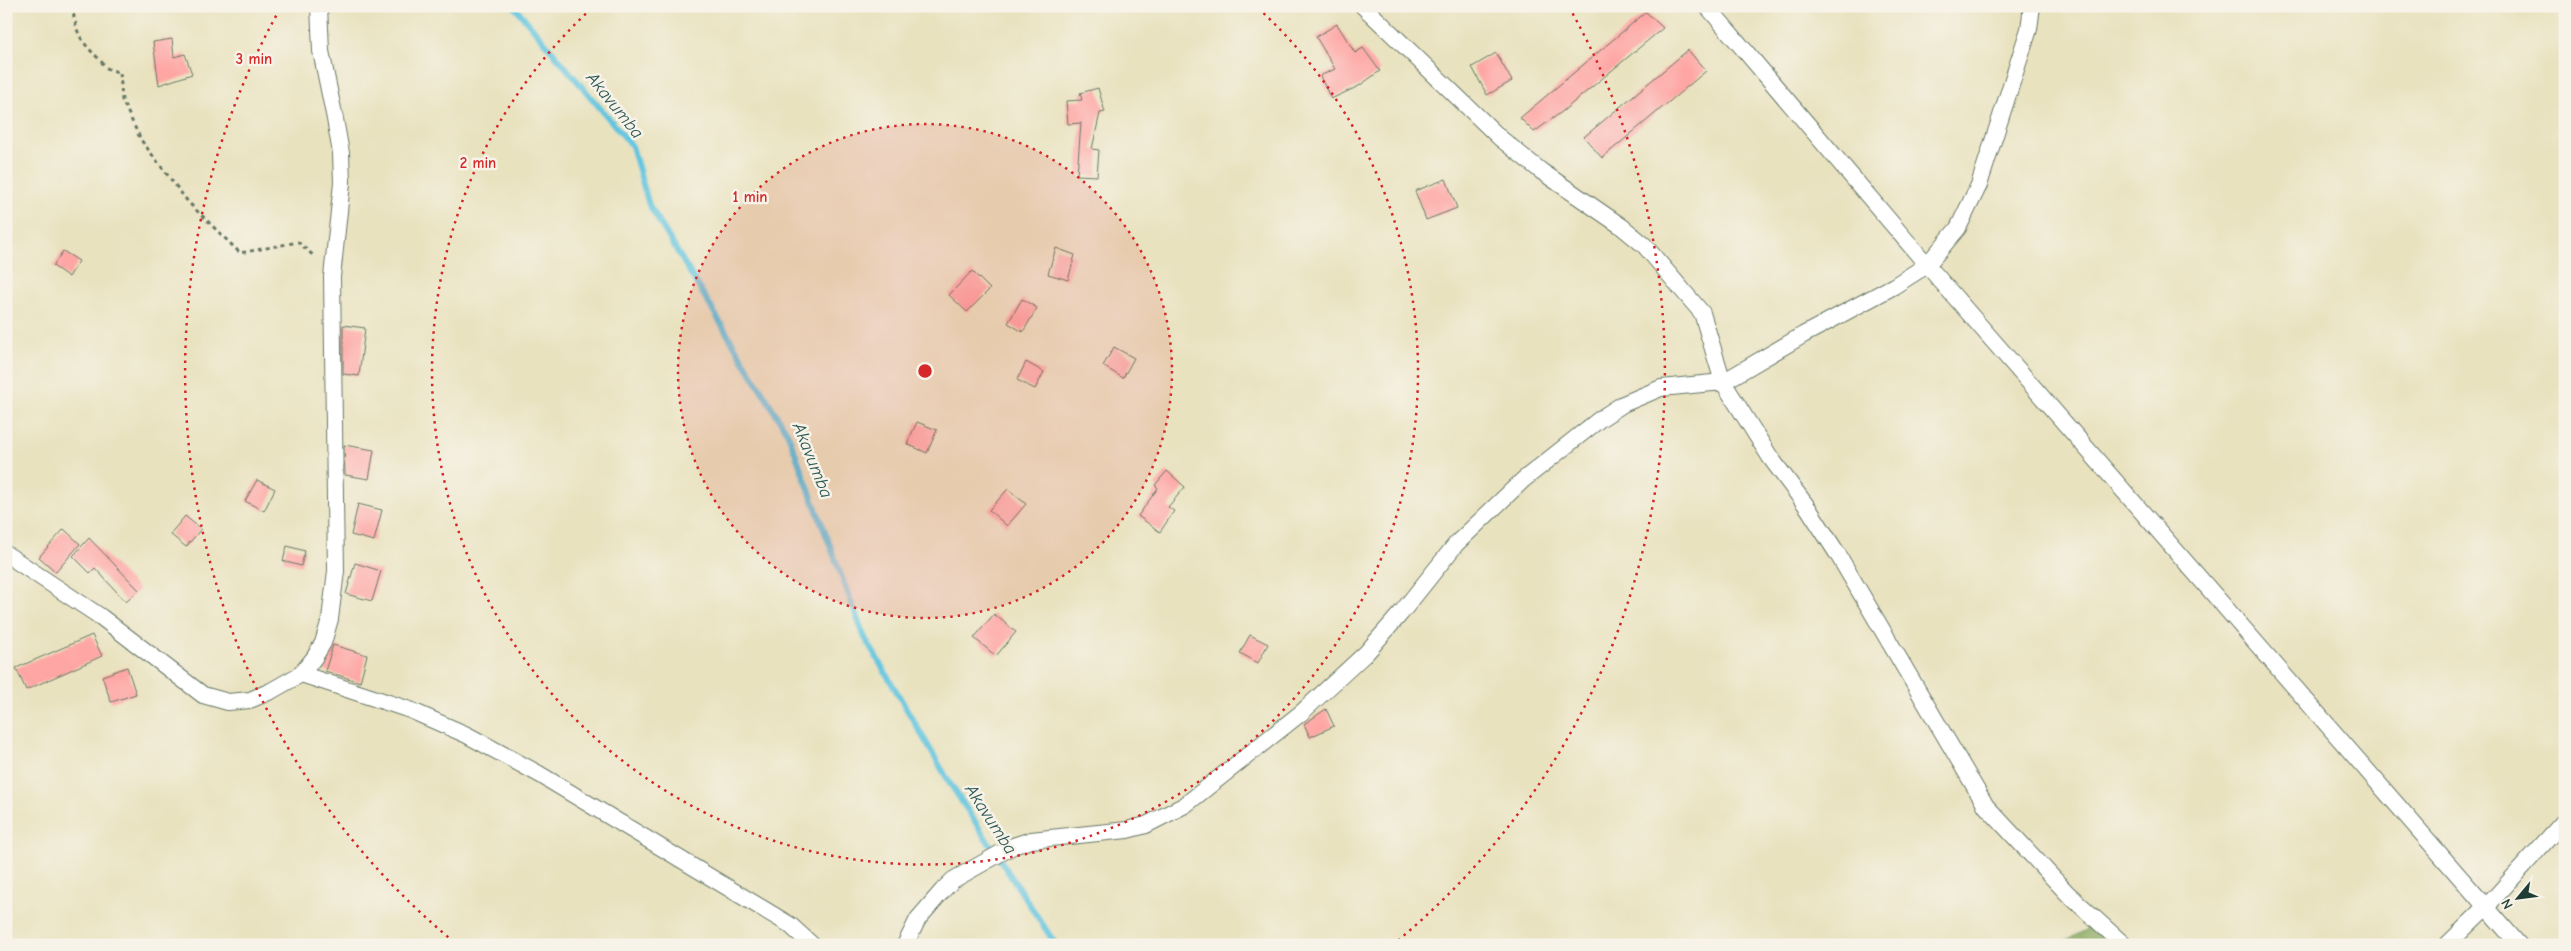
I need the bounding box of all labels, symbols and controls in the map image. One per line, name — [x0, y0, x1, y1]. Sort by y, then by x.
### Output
text: 3 min — [236, 50, 272, 68]
water label: Akavumba — [581, 67, 648, 143]
text: 2 min — [460, 154, 496, 172]
text: 1 min — [733, 188, 767, 206]
centre of rings — [916, 362, 934, 380]
water label: Akavumba — [788, 419, 837, 501]
water label: Akavumba — [960, 779, 1021, 858]
north arrow — [2494, 874, 2544, 924]
text: N — [2497, 896, 2517, 912]

